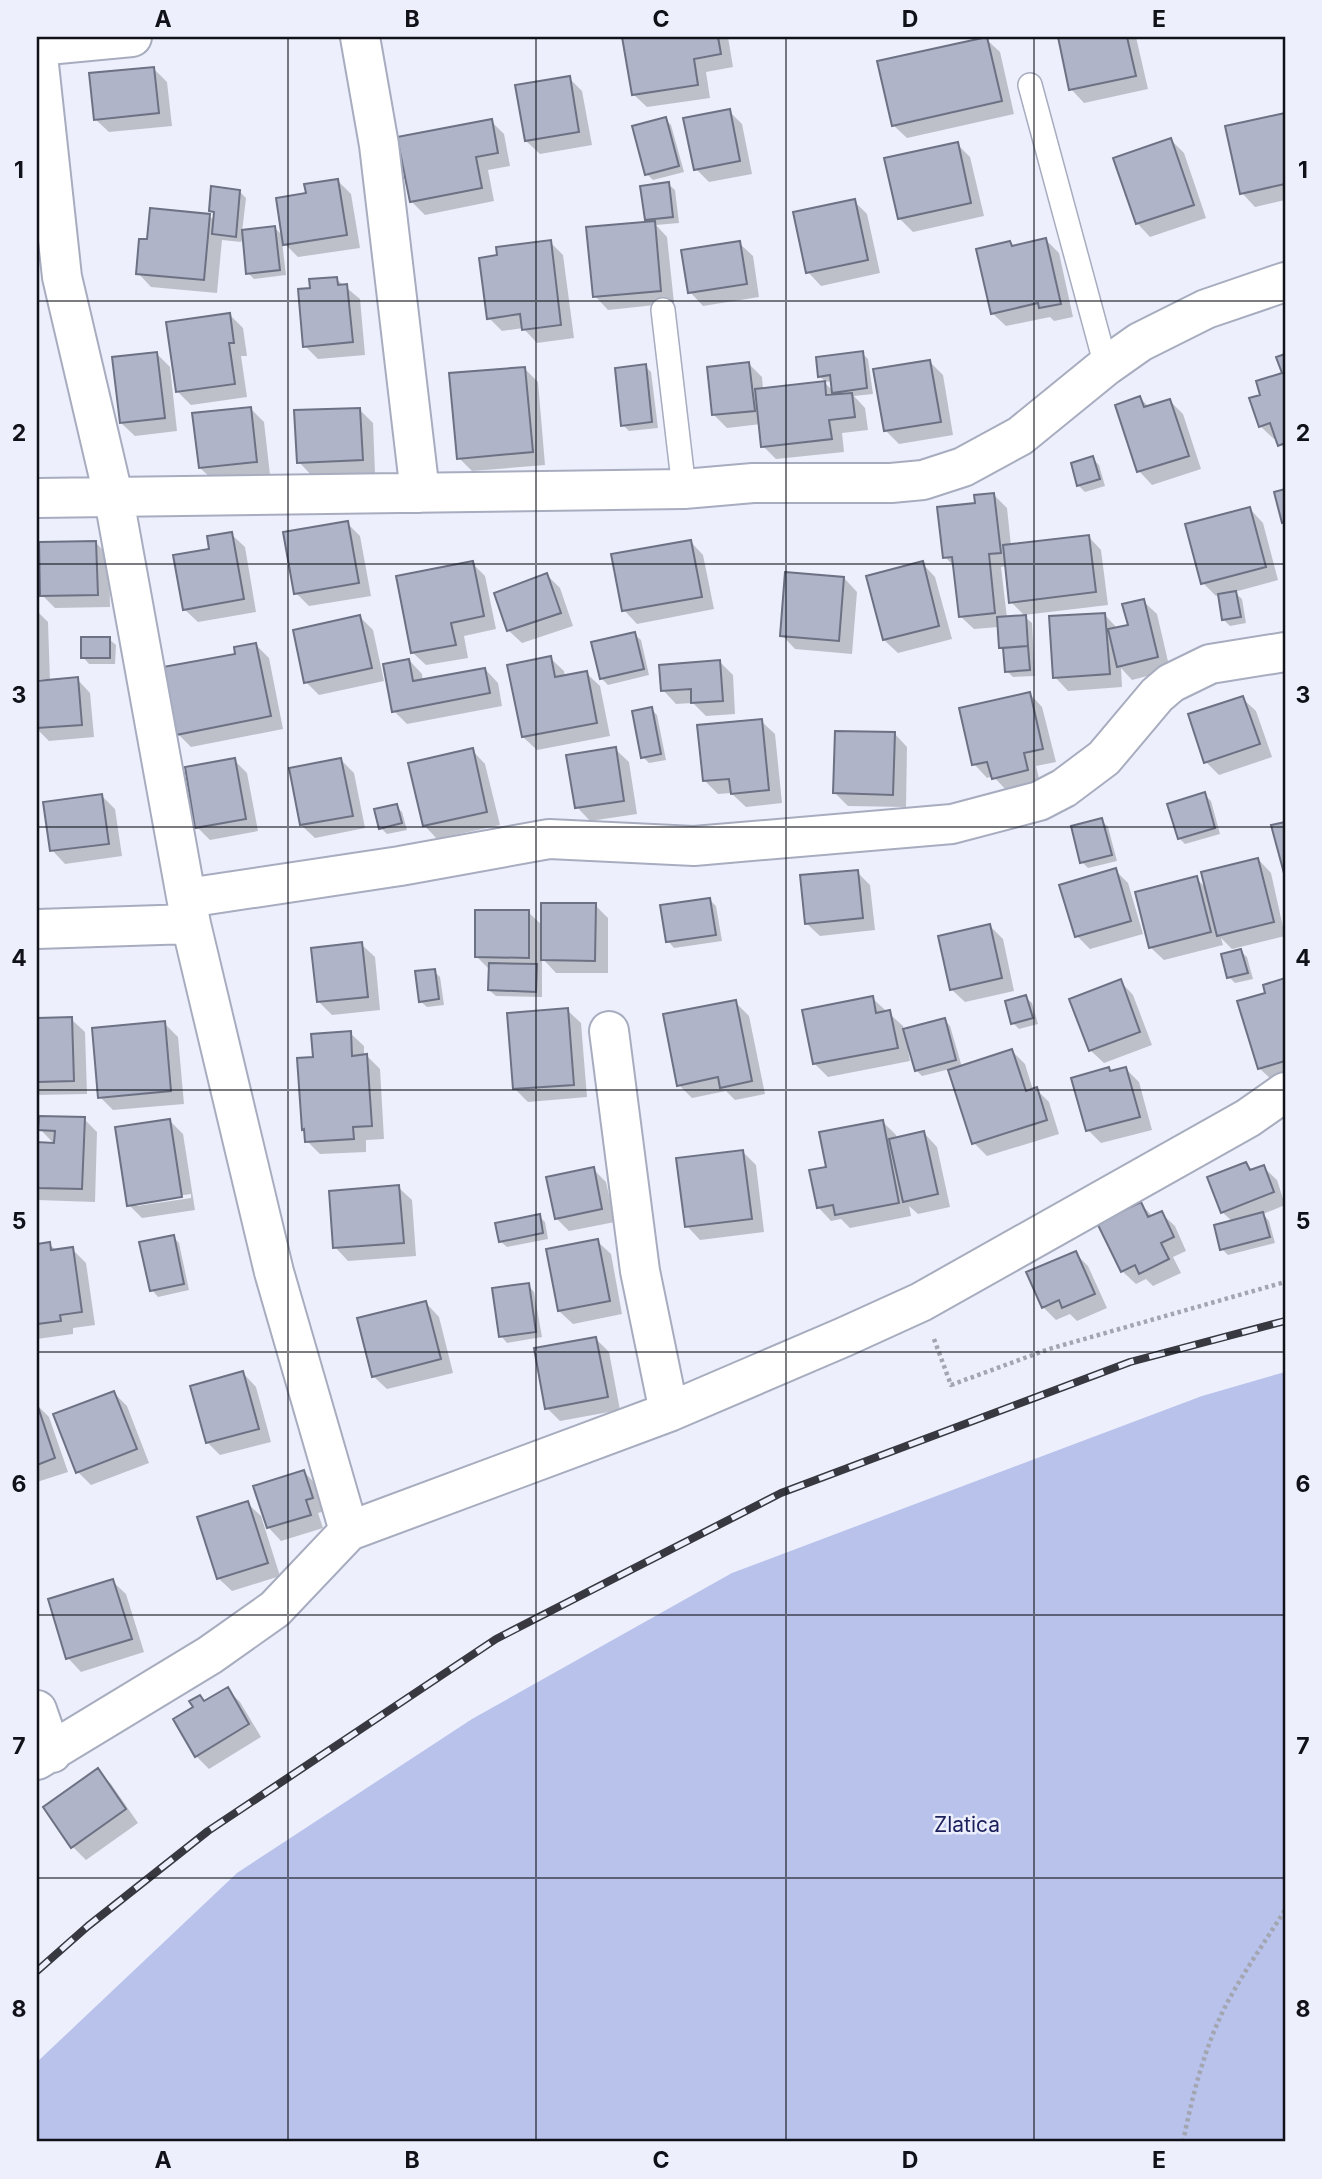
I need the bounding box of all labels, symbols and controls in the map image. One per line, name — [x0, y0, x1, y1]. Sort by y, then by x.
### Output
text: A — [154, 5, 172, 33]
text: B — [404, 5, 420, 33]
text: C — [652, 5, 670, 33]
text: D — [902, 5, 918, 33]
text: E — [1152, 5, 1166, 33]
text: 1 — [14, 156, 24, 184]
text: 1 — [1298, 156, 1308, 184]
text: 2 — [12, 419, 26, 447]
text: 2 — [1296, 419, 1310, 447]
text: 3 — [12, 681, 26, 709]
text: 3 — [1296, 681, 1310, 709]
text: 4 — [11, 944, 27, 972]
text: 4 — [1295, 944, 1311, 972]
text: 5 — [12, 1207, 26, 1235]
text: 5 — [1296, 1207, 1310, 1235]
text: 6 — [12, 1470, 26, 1498]
text: 6 — [1296, 1470, 1310, 1498]
text: 7 — [12, 1732, 26, 1760]
text: 7 — [1296, 1732, 1310, 1760]
park label: Zlatica — [934, 1812, 1000, 1837]
text: 8 — [12, 1995, 26, 2023]
text: 8 — [1296, 1995, 1310, 2023]
text: A — [154, 2146, 172, 2174]
text: B — [404, 2146, 420, 2174]
text: C — [652, 2146, 670, 2174]
text: D — [902, 2146, 918, 2174]
text: E — [1152, 2146, 1166, 2174]

